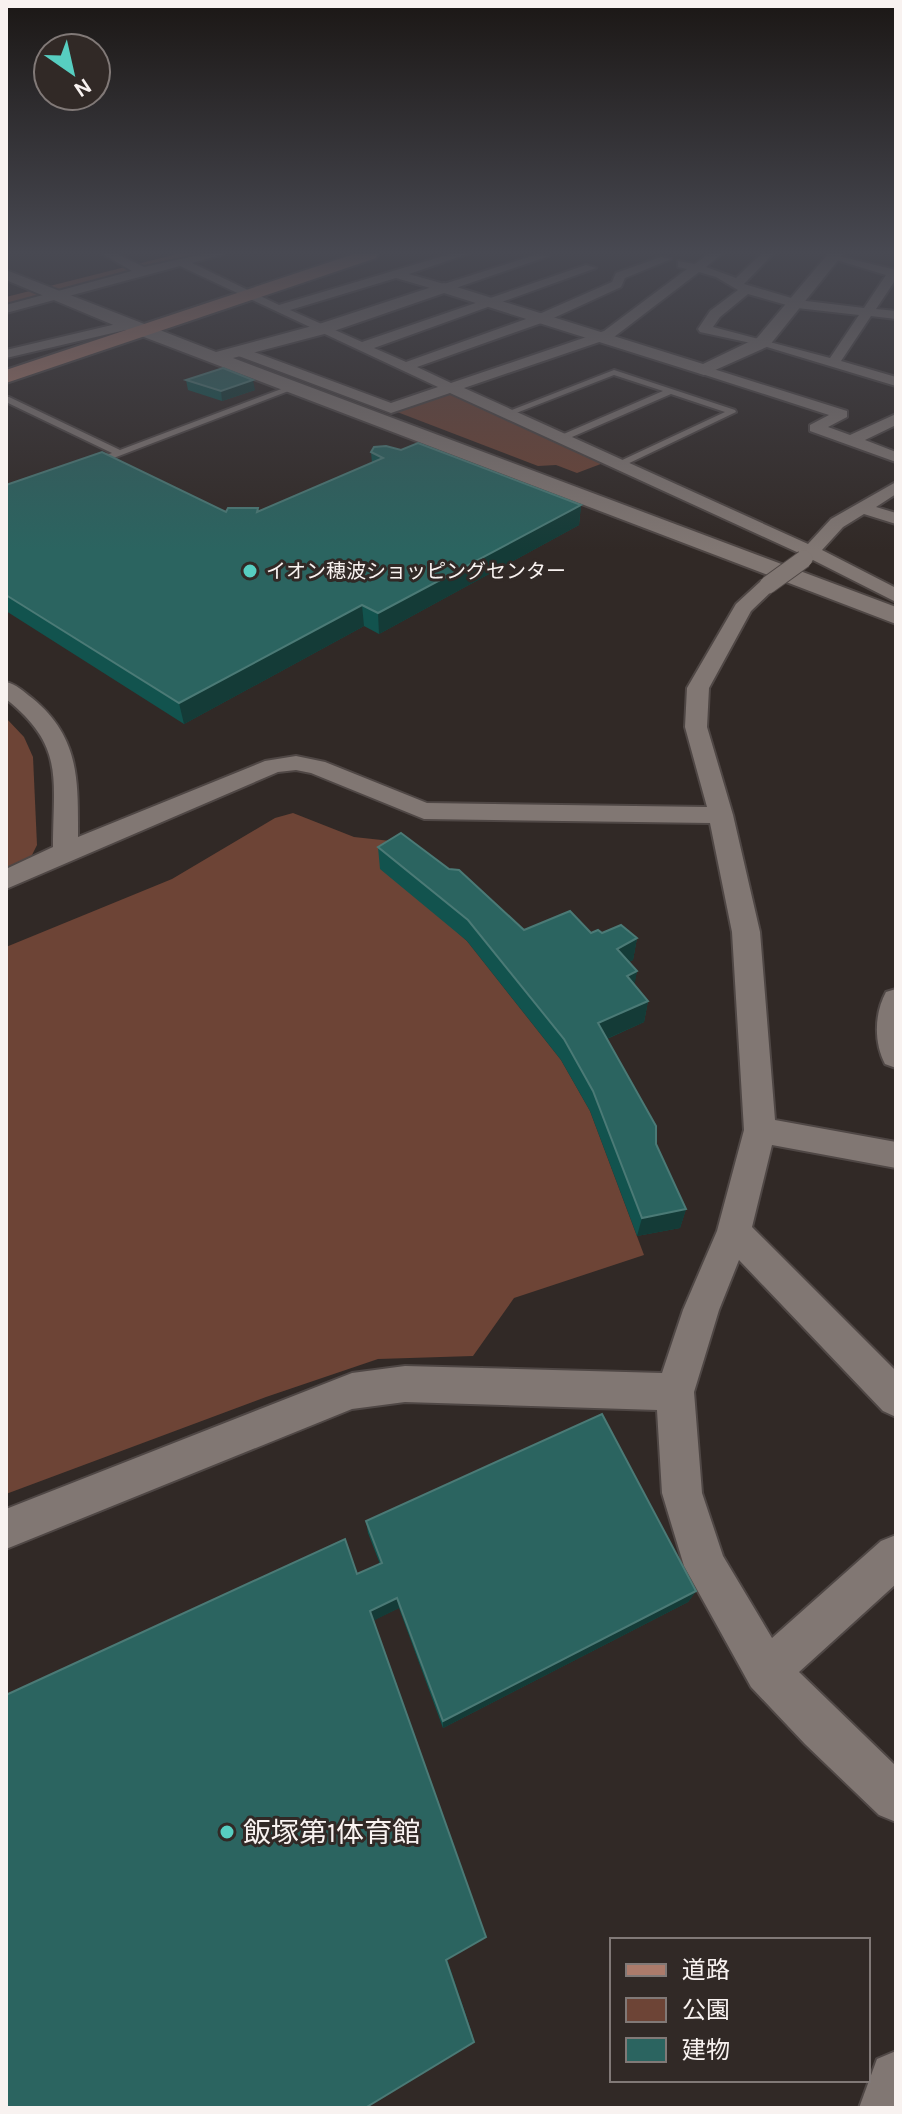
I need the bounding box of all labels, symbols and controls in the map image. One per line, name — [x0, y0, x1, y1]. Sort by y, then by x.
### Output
north arrow — [32, 32, 112, 112]
text: N — [69, 73, 96, 103]
place label: イオン穂波ショッピングセンター — [266, 560, 566, 583]
marker: イオン穂波ショッピングセンター — [241, 562, 259, 580]
place label: 飯塚第1体育館 — [243, 1816, 420, 1849]
marker: 飯塚第1体育館 — [218, 1823, 236, 1841]
legend — [610, 1938, 870, 2082]
text: 道路 — [682, 1956, 730, 1984]
text: 公園 — [682, 1996, 730, 2024]
text: 建物 — [682, 2036, 730, 2064]

